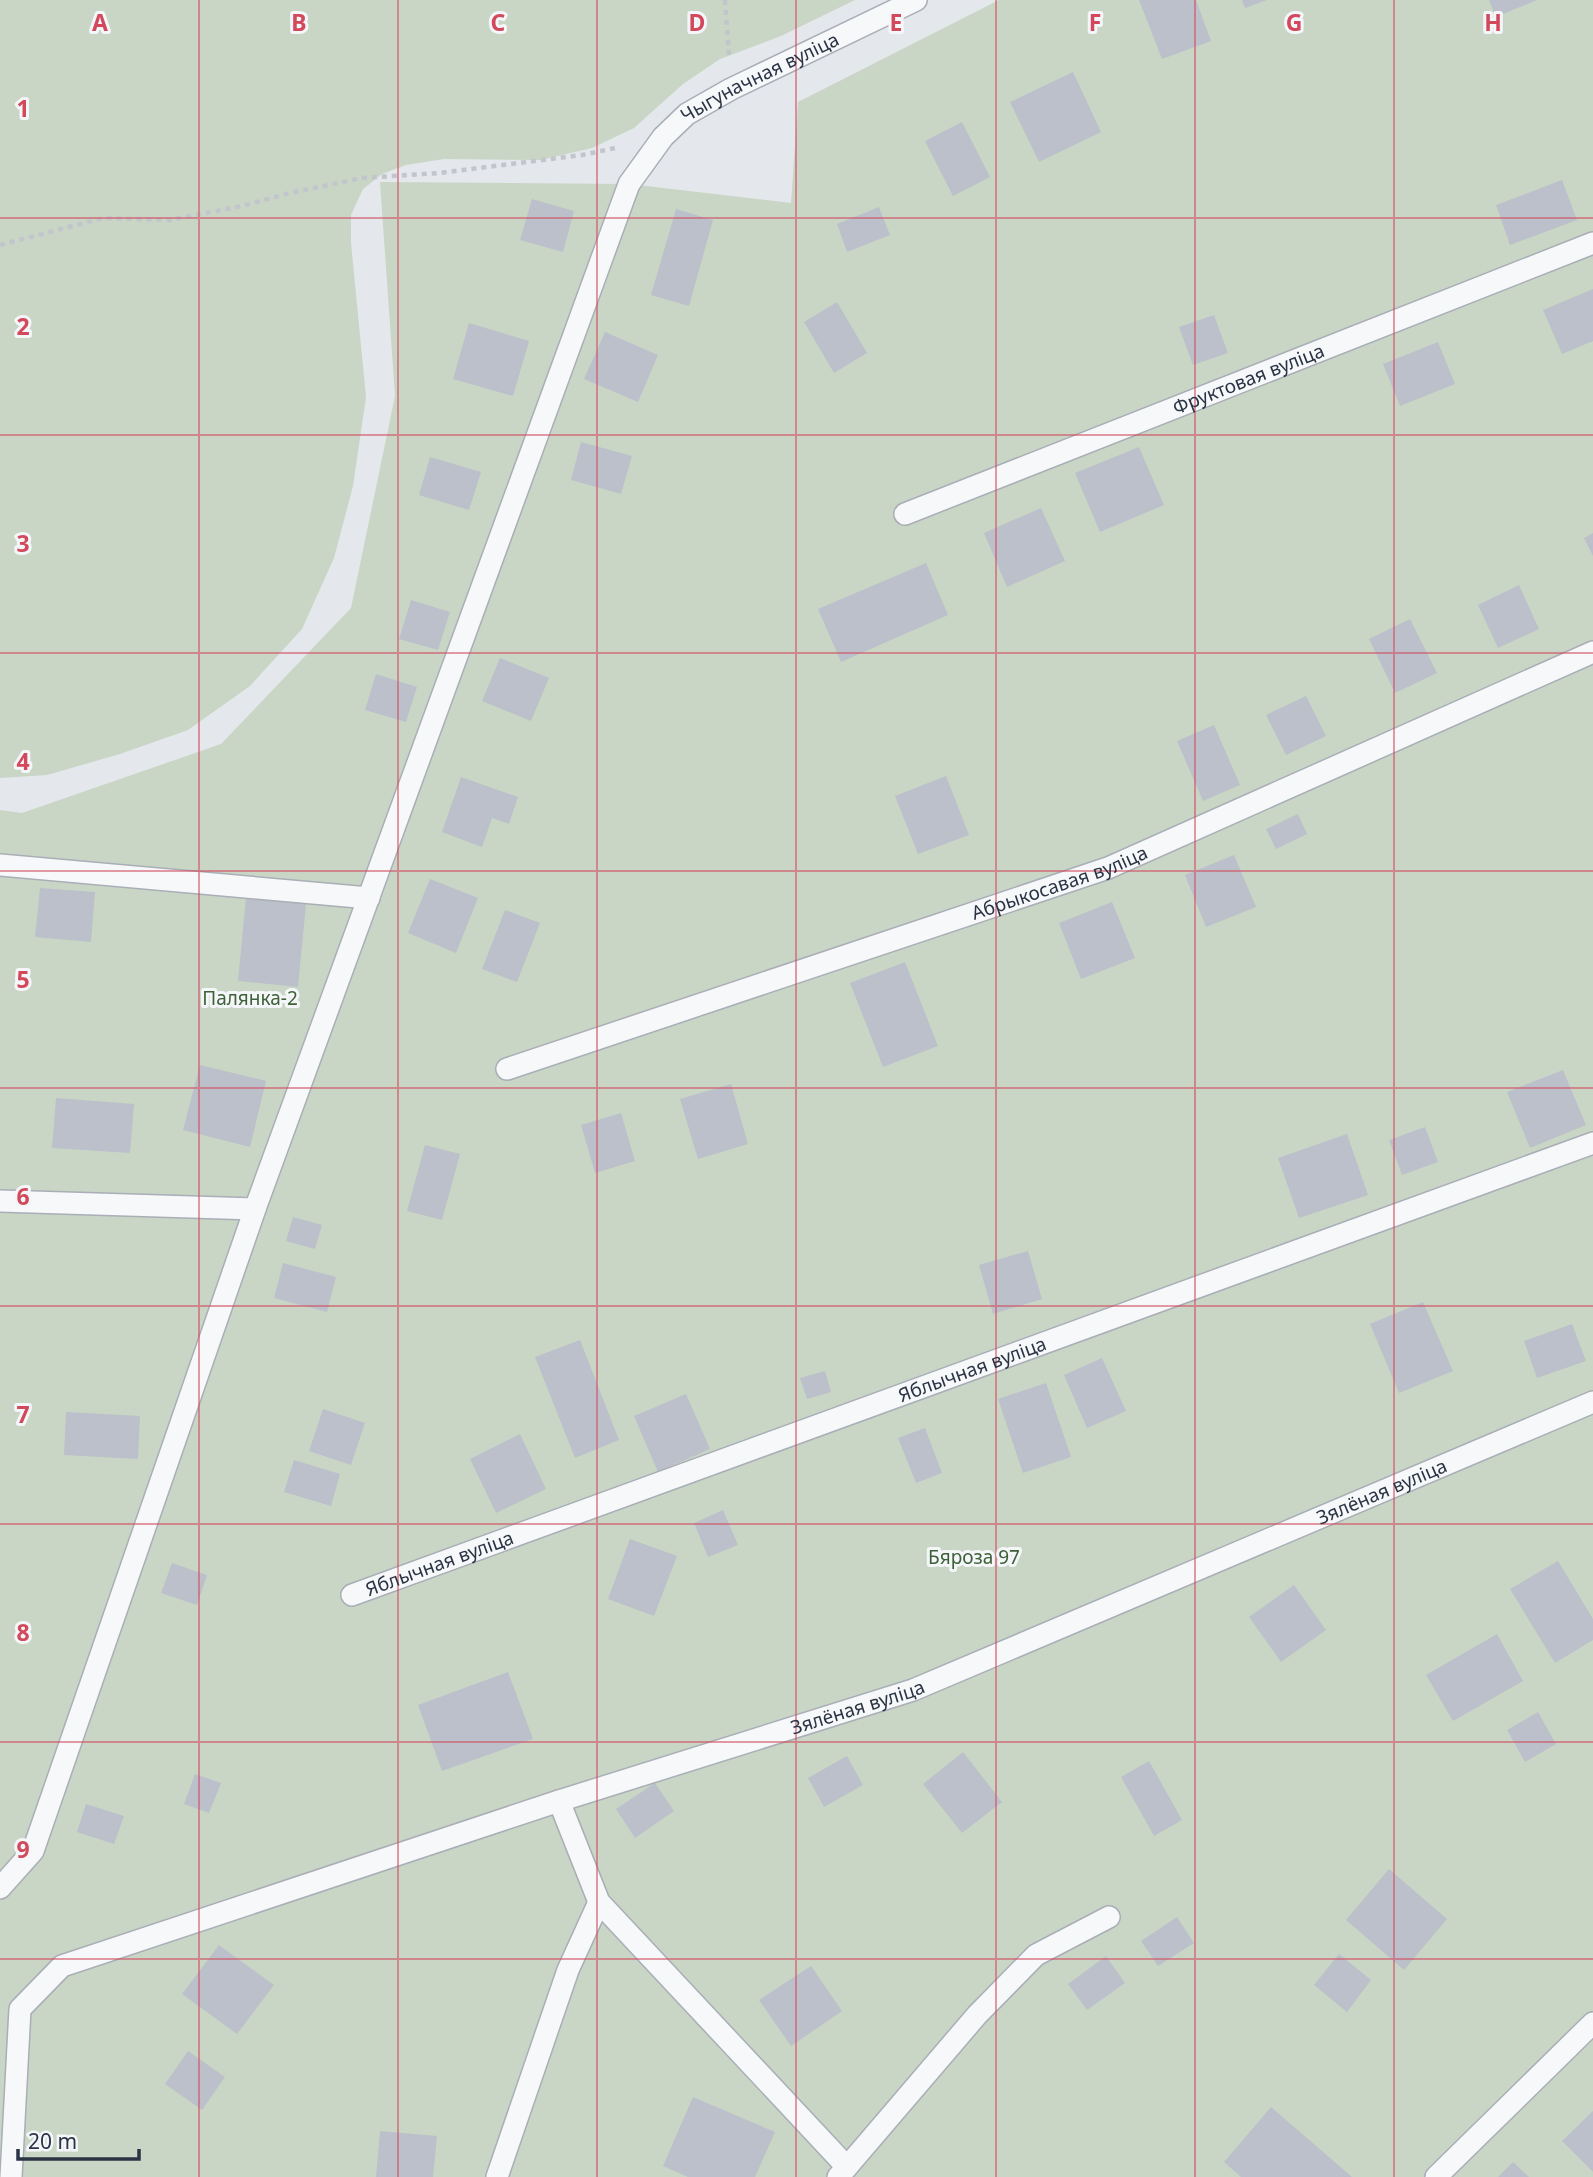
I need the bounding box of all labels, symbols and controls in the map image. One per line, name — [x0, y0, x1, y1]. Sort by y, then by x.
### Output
text: A — [92, 6, 108, 38]
text: B — [291, 6, 307, 38]
text: C — [491, 6, 506, 38]
text: D — [689, 6, 705, 38]
text: E — [890, 6, 902, 38]
text: F — [1089, 6, 1101, 38]
text: G — [1286, 6, 1302, 38]
text: H — [1484, 6, 1502, 38]
street label: Чыгуначная вуліца — [676, 26, 843, 128]
text: 1 — [16, 92, 30, 124]
text: 2 — [16, 310, 30, 342]
street label: Фруктовая вуліца — [1169, 337, 1328, 420]
text: 3 — [16, 527, 30, 559]
text: 4 — [16, 745, 30, 777]
street label: Абрыкосавая вуліца — [968, 839, 1152, 926]
text: 5 — [16, 963, 30, 995]
park label: Палянка-2 — [202, 985, 298, 1011]
text: 6 — [16, 1180, 30, 1212]
street label: Яблычная вуліца — [894, 1330, 1050, 1408]
text: 7 — [16, 1398, 30, 1430]
street label: Зялёная вуліца — [1313, 1452, 1451, 1531]
street label: Яблычная вуліца — [362, 1524, 517, 1602]
park label: Бяроза 97 — [928, 1544, 1020, 1570]
text: 8 — [16, 1616, 30, 1648]
street label: Зялёная вуліца — [787, 1674, 929, 1741]
text: 9 — [16, 1833, 30, 1865]
scale bar — [18, 2118, 138, 2162]
text: 20 m — [28, 2127, 77, 2155]

